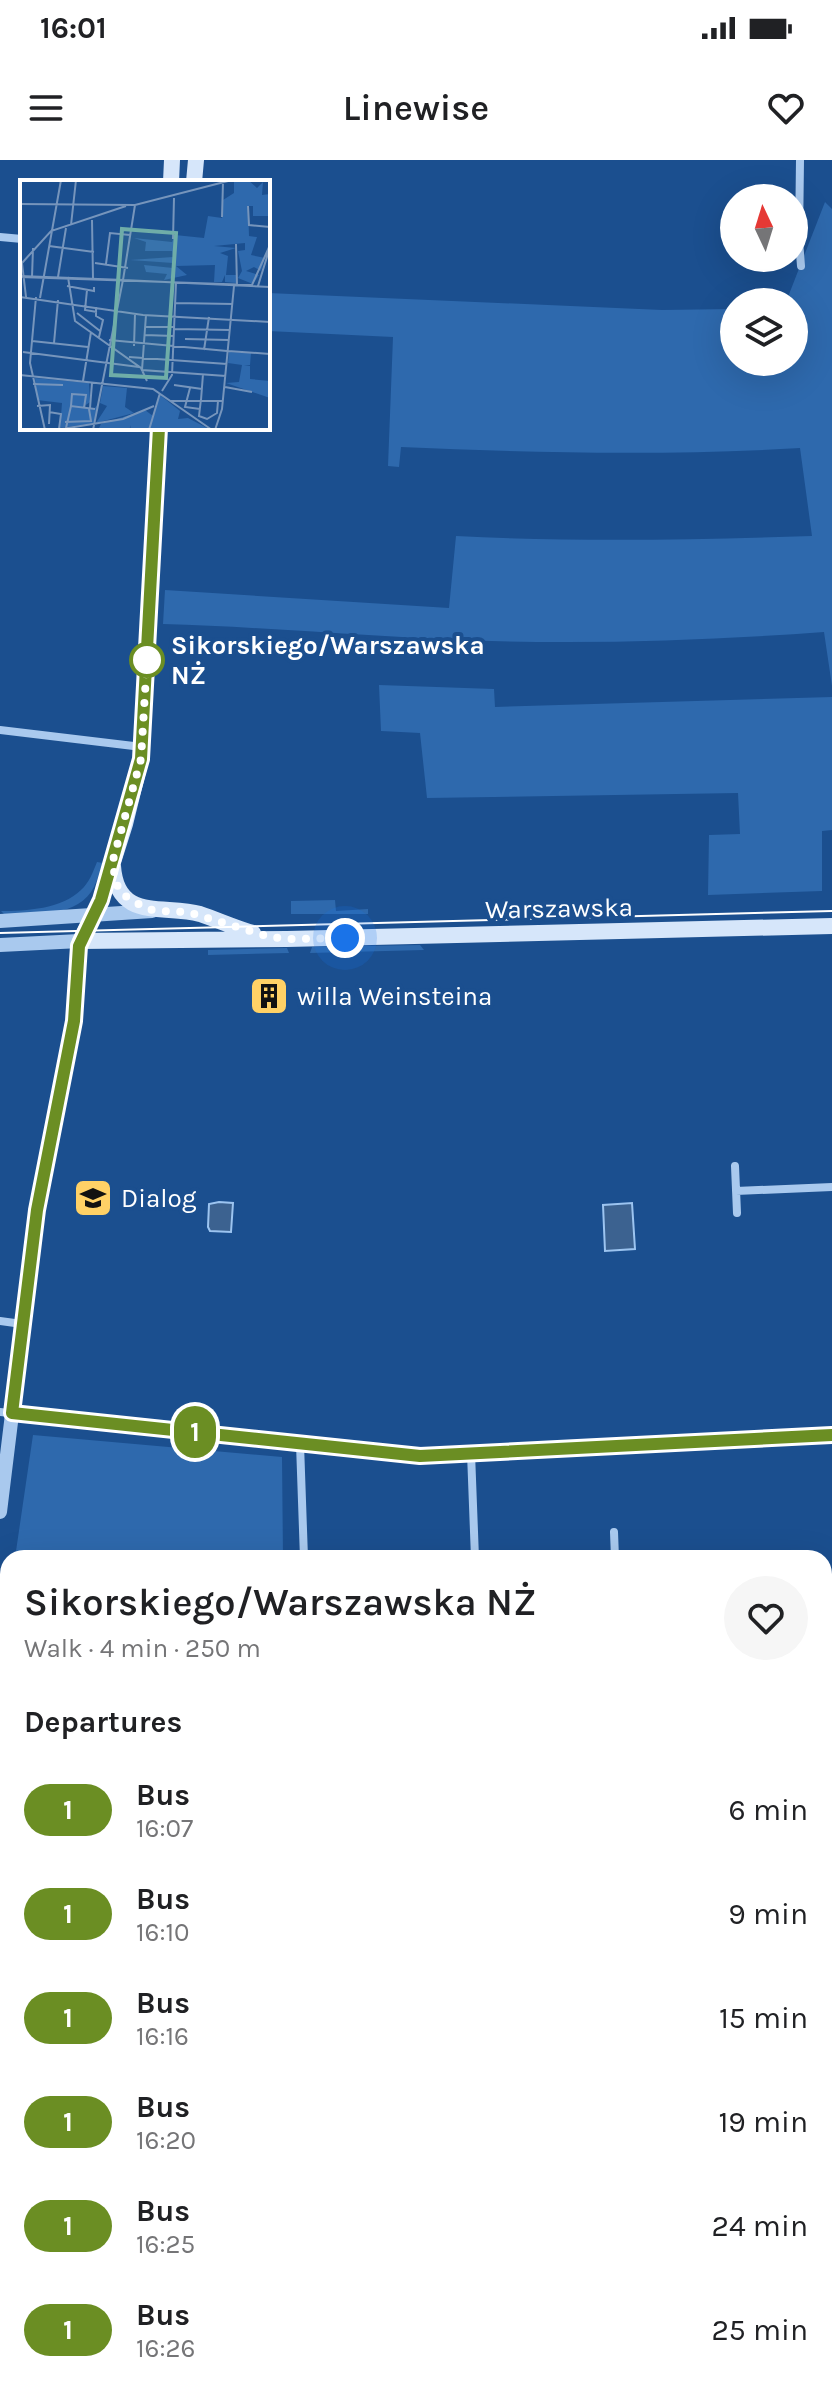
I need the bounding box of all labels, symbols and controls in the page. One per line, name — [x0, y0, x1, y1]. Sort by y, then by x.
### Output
text: 16:01 — [40, 10, 107, 46]
icon: menu — [24, 86, 68, 130]
icon: heart — [764, 86, 808, 130]
text: Linewise — [343, 87, 489, 129]
inset map — [20, 180, 270, 430]
north arrow — [720, 184, 808, 272]
map controls — [720, 184, 808, 376]
button: layers — [720, 288, 808, 376]
place label: Sikorskiego/Warszawska NŻ — [171, 630, 485, 691]
marker: Sikorskiego/Warszawska NŻ — [130, 643, 164, 677]
street label: Warszawska — [485, 892, 633, 925]
your location — [325, 918, 365, 958]
building icon: willa Weinsteina — [248, 975, 290, 1017]
place label: willa Weinsteina — [297, 981, 492, 1012]
school or university icon: Dialog — [72, 1177, 114, 1219]
place label: Dialog — [121, 1183, 197, 1214]
line badge: 1 — [169, 1406, 221, 1458]
text: 1 — [190, 1415, 200, 1448]
button: heart — [724, 1576, 808, 1660]
text: Sikorskiego/Warszawska NŻ — [24, 1580, 537, 1625]
text: Walk · 4 min · 250 m — [24, 1633, 261, 1664]
text: Departures — [24, 1704, 182, 1740]
text: Bus — [136, 1777, 190, 1813]
text: 6 min — [729, 1792, 808, 1828]
text: 1 — [63, 1793, 73, 1826]
text: 16:07 — [136, 1813, 193, 1844]
text: Bus — [136, 1881, 190, 1917]
text: 9 min — [728, 1896, 808, 1932]
text: 1 — [63, 1897, 73, 1930]
text: 16:10 — [136, 1917, 190, 1948]
text: Bus — [136, 1985, 190, 2021]
text: 15 min — [719, 2000, 808, 2036]
text: 1 — [63, 2001, 73, 2034]
text: 16:16 — [136, 2021, 189, 2052]
text: Bus — [136, 2089, 190, 2125]
text: 19 min — [718, 2104, 808, 2140]
text: 1 — [63, 2105, 73, 2138]
text: 16:20 — [136, 2125, 196, 2156]
text: Bus — [136, 2193, 190, 2229]
text: 24 min — [712, 2208, 808, 2244]
text: 1 — [63, 2209, 73, 2242]
text: 16:25 — [136, 2229, 195, 2260]
text: Bus — [136, 2297, 190, 2333]
text: 25 min — [711, 2312, 808, 2348]
text: 1 — [63, 2313, 73, 2346]
text: 16:26 — [136, 2333, 195, 2364]

